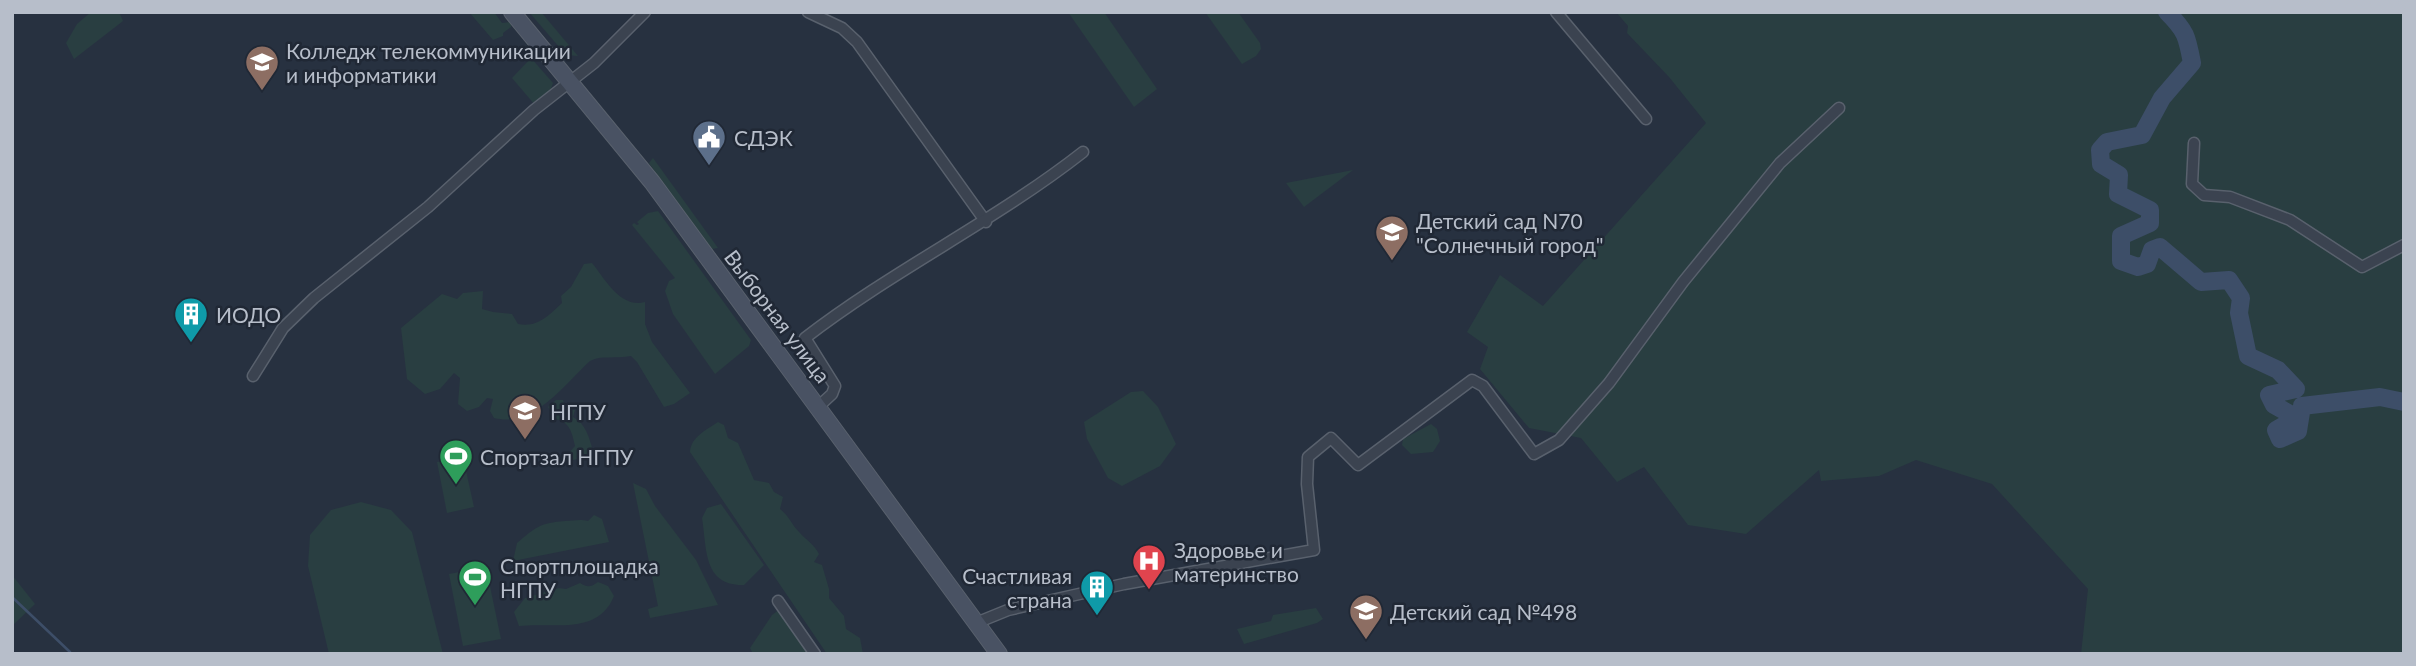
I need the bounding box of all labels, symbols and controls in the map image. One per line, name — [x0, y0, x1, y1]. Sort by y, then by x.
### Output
place label: Колледж телекоммуникации и информатики — [286, 38, 571, 87]
school or university icon: Колледж телекоммуникации и информатики — [243, 43, 281, 92]
public building icon: СДЭК — [690, 118, 728, 167]
place label: СДЭК — [734, 125, 793, 150]
place label: Детский сад N70 "Солнечный город" — [1416, 208, 1603, 257]
school or university icon: Детский сад N70 "Солнечный город" — [1373, 213, 1411, 262]
street label: Выборная улица — [720, 245, 836, 387]
building icon: ИОДО — [172, 295, 210, 344]
place label: ИОДО — [216, 302, 281, 327]
school or university icon: НГПУ — [506, 392, 544, 441]
place label: НГПУ — [550, 399, 607, 424]
sports icon: Спортзал НГПУ — [437, 437, 475, 486]
place label: Спортзал НГПУ — [480, 444, 634, 469]
place label: Здоровье и материнство — [1174, 537, 1299, 586]
hospital icon: Здоровье и материнство — [1130, 542, 1168, 591]
place label: Спортплощадка НГПУ — [500, 553, 659, 602]
sports icon: Спортплощадка НГПУ — [456, 558, 494, 607]
place label: Счастливая страна — [962, 563, 1072, 612]
building icon: Счастливая страна — [1078, 568, 1116, 617]
school or university icon: Детский сад №498 — [1347, 592, 1385, 641]
place label: Детский сад №498 — [1390, 599, 1577, 624]

